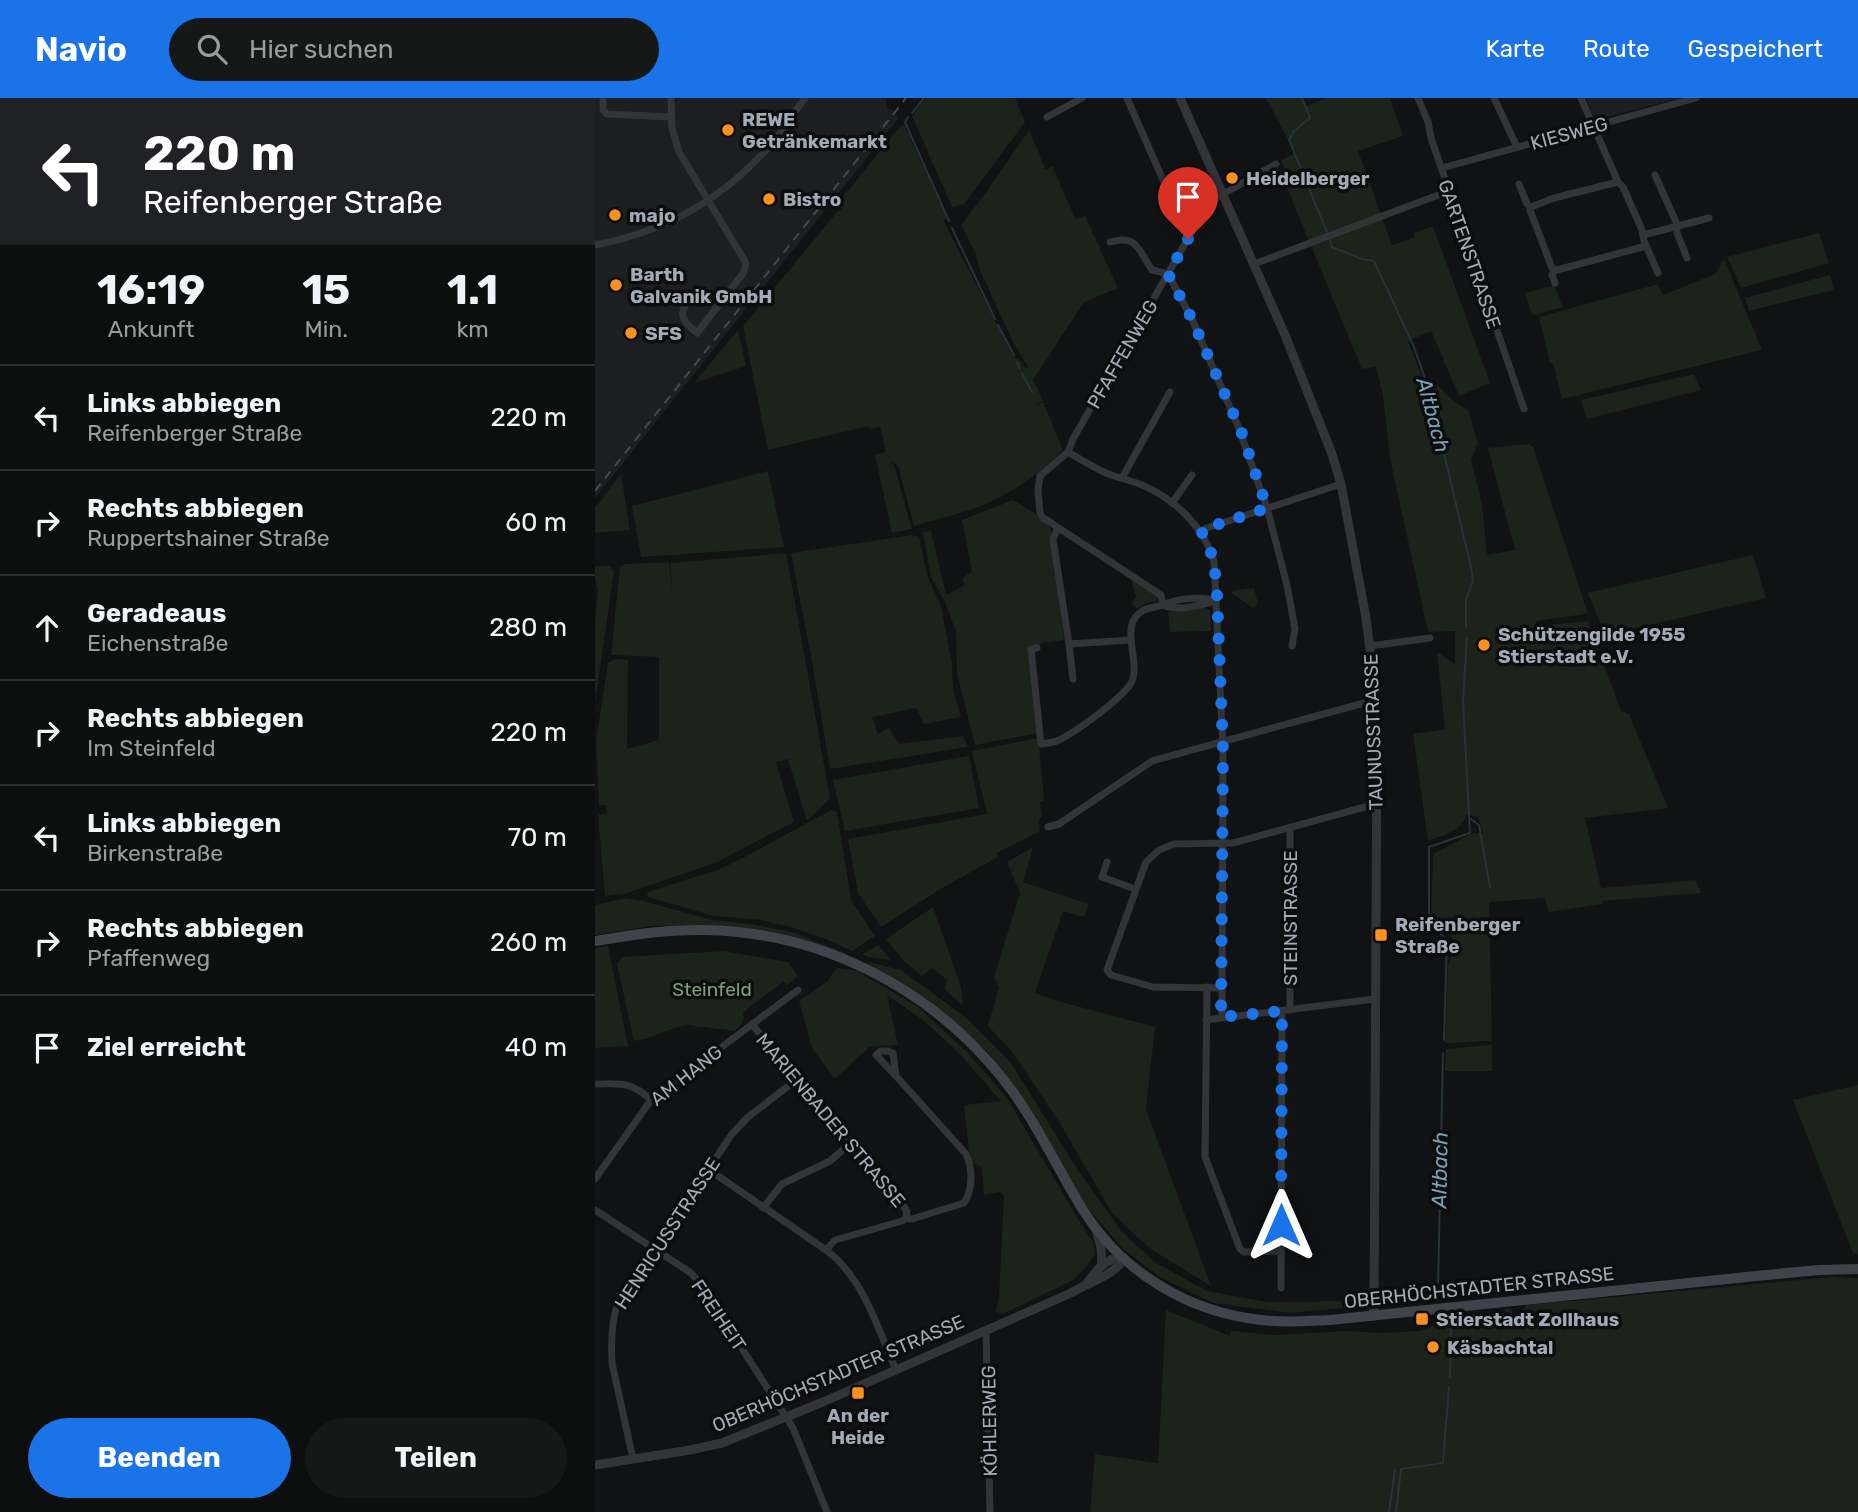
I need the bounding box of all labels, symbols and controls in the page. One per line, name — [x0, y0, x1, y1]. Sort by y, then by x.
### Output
search box — [169, 18, 659, 81]
text: Navio — [35, 30, 127, 69]
icon: search — [193, 30, 231, 68]
text: Hier suchen — [249, 34, 393, 65]
text: Karte — [1486, 35, 1545, 63]
text: Route — [1583, 35, 1650, 63]
text: Gespeichert — [1688, 35, 1823, 63]
place label: REWE Getränkemarkt — [742, 108, 887, 153]
street label: KIESWEG — [1528, 112, 1610, 155]
marker: REWE Getränkemarkt — [720, 122, 736, 138]
text: 220 m — [143, 124, 295, 182]
icon: left — [28, 126, 119, 217]
pin — [1158, 167, 1218, 239]
place label: Heidelberger — [1246, 167, 1370, 190]
marker: Heidelberger — [1224, 170, 1240, 186]
street label: GARTENSTRASSE — [1433, 177, 1506, 332]
icon: arrive — [1169, 178, 1207, 216]
text: Reifenberger Straße — [143, 183, 443, 221]
place label: Bistro — [783, 188, 841, 211]
marker: Bistro — [761, 191, 777, 207]
place label: majo — [629, 204, 676, 227]
marker: majo — [607, 207, 623, 223]
place label: Barth Galvanik GmbH — [630, 263, 772, 308]
text: 16:19 — [97, 265, 205, 315]
text: 15 — [302, 265, 350, 315]
text: 1.1 — [447, 265, 498, 315]
marker: Barth Galvanik GmbH — [608, 277, 624, 293]
street label: PFAFFENWEG — [1082, 296, 1163, 413]
text: Ankunft — [108, 315, 194, 343]
text: Min. — [304, 315, 348, 343]
text: km — [456, 315, 489, 343]
place label: SFS — [645, 322, 682, 345]
marker: SFS — [623, 325, 639, 341]
water label: Altbach — [1411, 374, 1455, 455]
text: Links abbiegen — [87, 388, 281, 419]
icon: left — [28, 399, 66, 437]
text: 220 m — [490, 402, 567, 433]
text: Reifenberger Straße — [87, 419, 302, 447]
text: Rechts abbiegen — [87, 493, 304, 524]
icon: right — [28, 504, 66, 542]
text: 60 m — [505, 507, 567, 538]
text: Ruppertshainer Straße — [87, 524, 330, 552]
text: Geradeaus — [87, 598, 226, 629]
icon: ahead — [28, 609, 66, 647]
text: 280 m — [489, 612, 567, 643]
place label: Schützengilde 1955 Stierstadt e.V. — [1498, 623, 1686, 668]
text: Eichenstraße — [87, 629, 228, 657]
marker: Schützengilde 1955 Stierstadt e.V. — [1476, 637, 1492, 653]
street label: TAUNUSSTRASSE — [1359, 653, 1388, 811]
text: Rechts abbiegen — [87, 703, 304, 734]
icon: right — [28, 714, 66, 752]
text: 220 m — [490, 717, 567, 748]
text: Im Steinfeld — [87, 734, 216, 762]
text: Links abbiegen — [87, 808, 281, 839]
icon: left — [28, 819, 66, 857]
text: 70 m — [508, 822, 567, 853]
text: Birkenstraße — [87, 839, 223, 867]
street label: STEINSTRASSE — [1279, 850, 1302, 986]
text: Rechts abbiegen — [87, 913, 304, 944]
place label: Reifenberger Straße — [1395, 913, 1521, 958]
icon: right — [28, 924, 66, 962]
text: 260 m — [490, 927, 567, 958]
marker: Reifenberger Straße — [1373, 927, 1389, 943]
text: Pfaffenweg — [87, 944, 210, 972]
park label: Steinfeld — [672, 978, 752, 1001]
icon: arrive — [28, 1029, 66, 1067]
street label: MARIENBADER STRASSE — [751, 1029, 910, 1212]
text: Ziel erreicht — [87, 1032, 246, 1063]
text: 40 m — [505, 1032, 567, 1063]
street label: AM HANG — [646, 1040, 727, 1111]
water label: Altbach — [1426, 1132, 1453, 1209]
street label: HENRICUSSTRASSE — [610, 1153, 725, 1314]
position arrow — [1244, 1188, 1318, 1262]
street label: OBERHÖCHSTADTER STRASSE — [1343, 1262, 1615, 1313]
street label: FREIHEIT — [686, 1275, 751, 1356]
place label: Stierstadt Zollhaus — [1436, 1308, 1619, 1331]
street label: OBERHÖCHSTADTER STRASSE — [709, 1310, 968, 1437]
marker: Stierstadt Zollhaus — [1414, 1311, 1430, 1327]
place label: Käsbachtal — [1447, 1336, 1553, 1359]
marker: Käsbachtal — [1425, 1339, 1441, 1355]
street label: KÖHLERWEG — [977, 1365, 1002, 1477]
marker: An der Heide — [850, 1385, 866, 1401]
place label: An der Heide — [827, 1404, 889, 1449]
button: Beenden — [28, 1418, 291, 1498]
button: Teilen — [305, 1418, 567, 1498]

